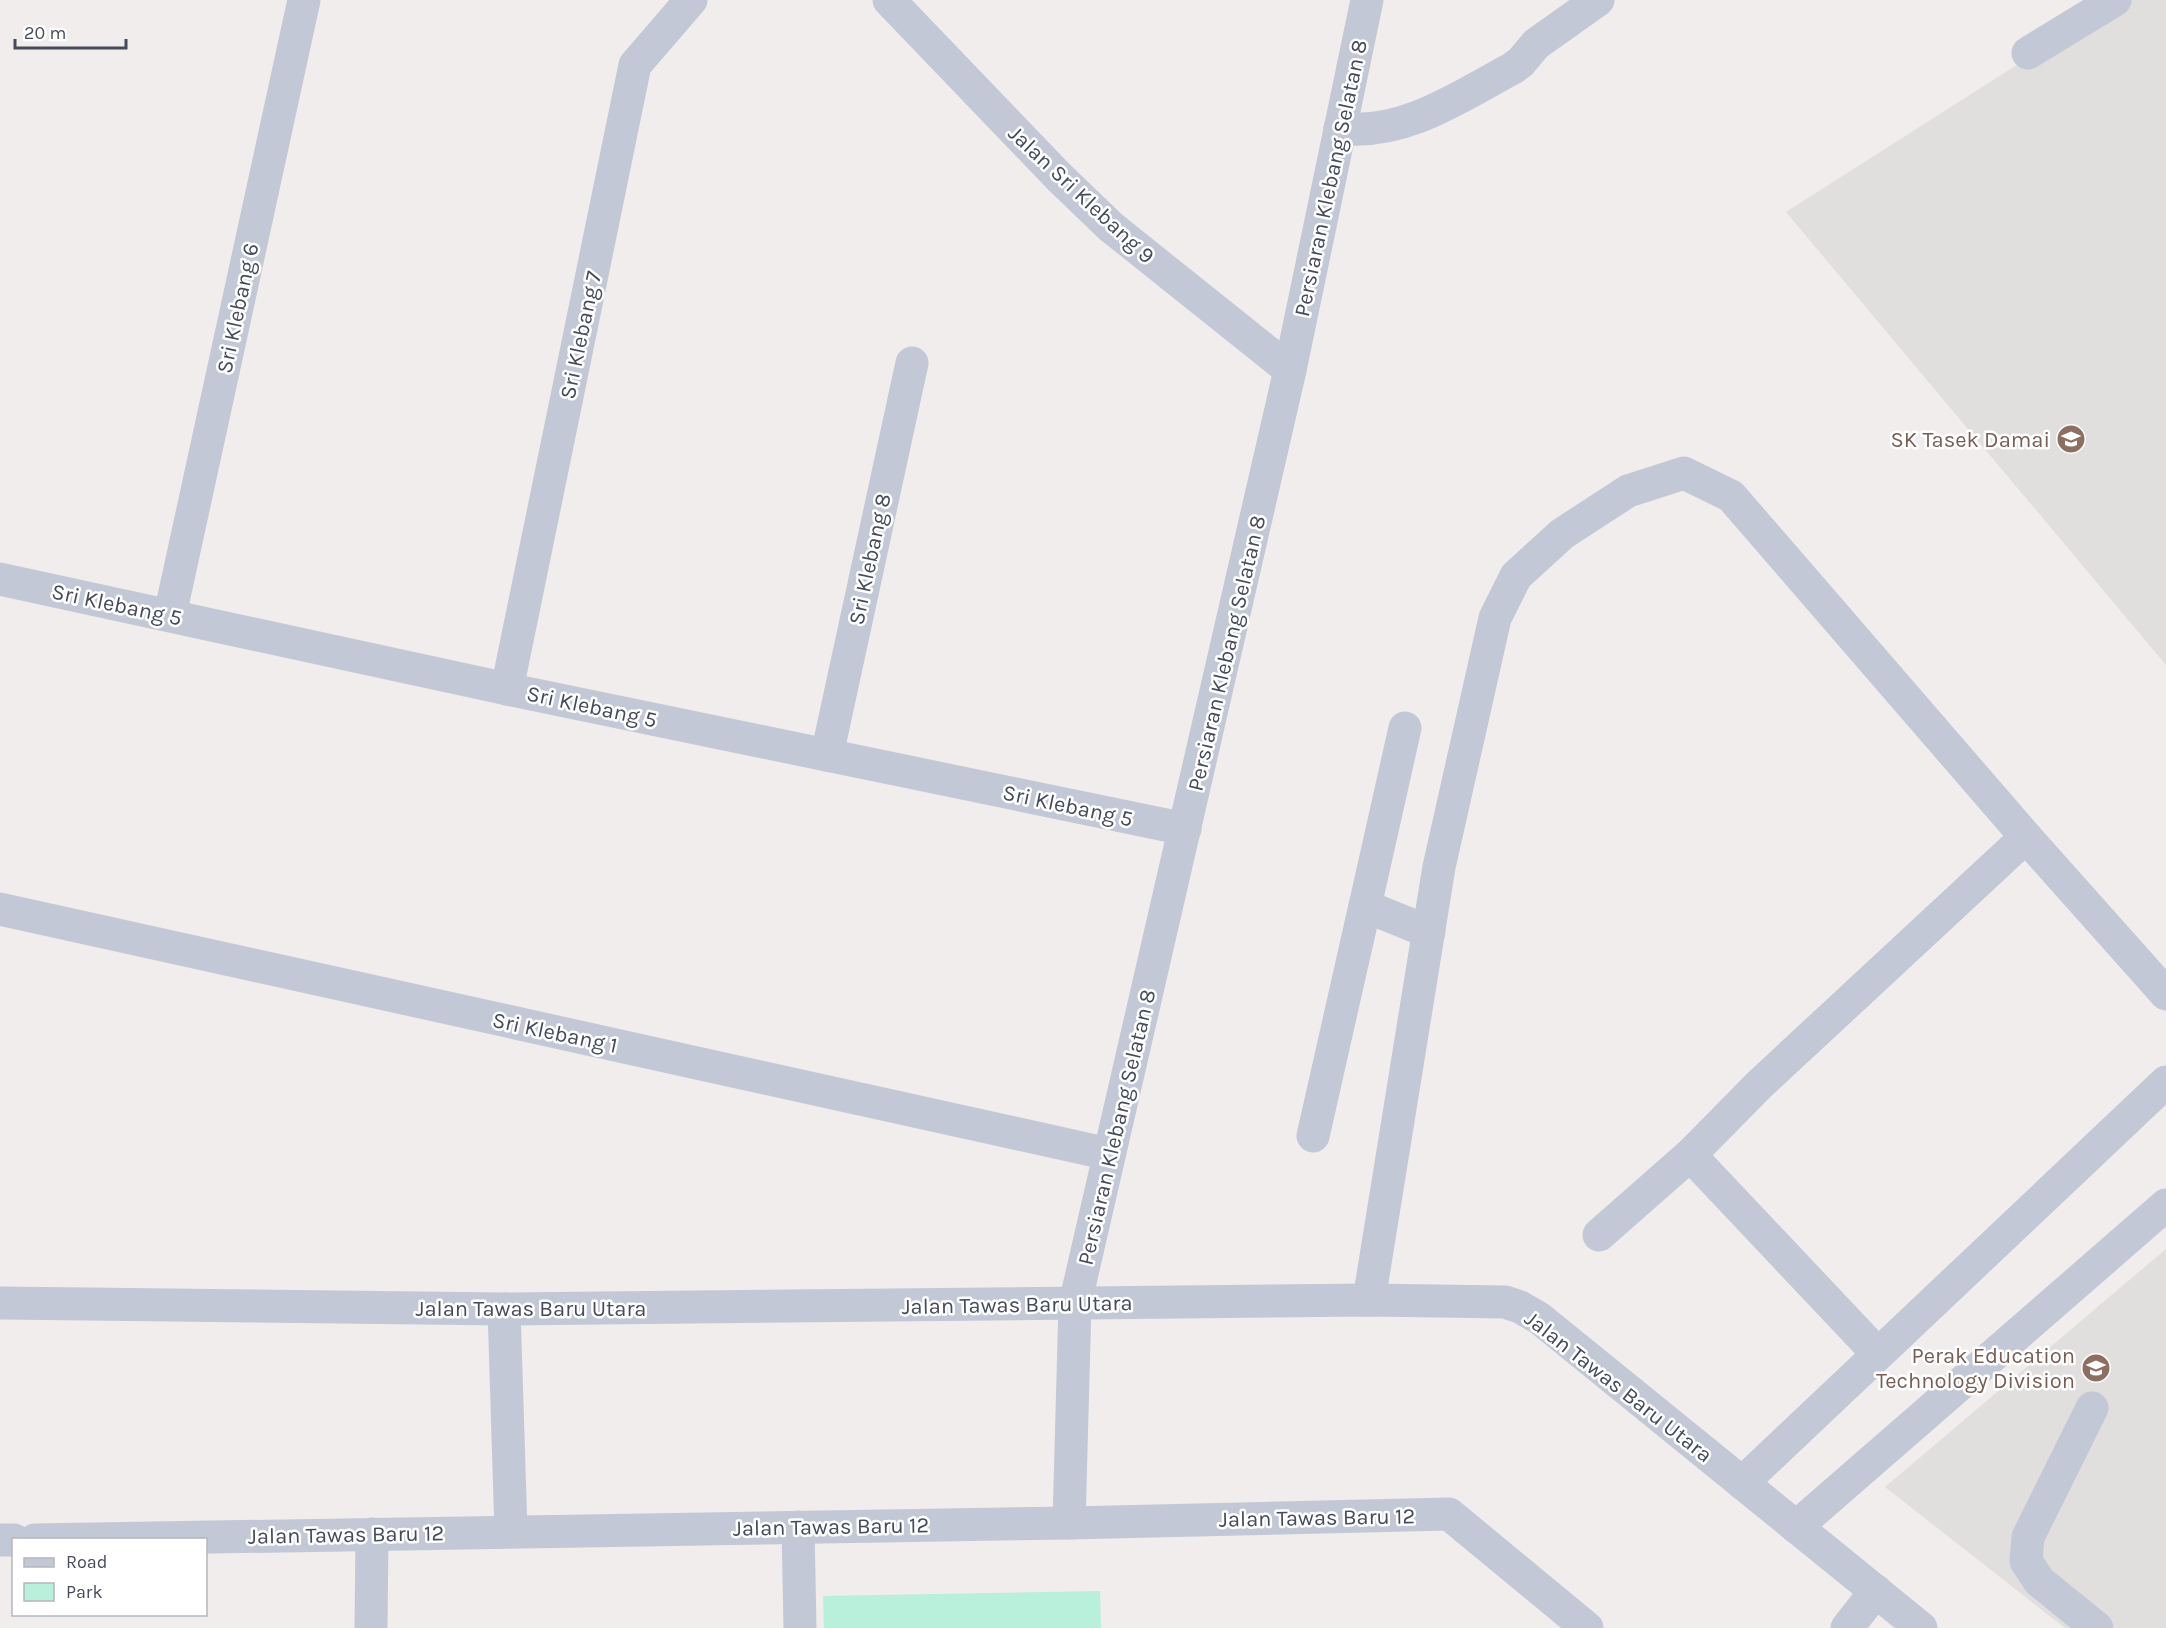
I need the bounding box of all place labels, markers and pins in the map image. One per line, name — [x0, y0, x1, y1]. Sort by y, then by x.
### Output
school or university icon: SK Tasek Damai — [2055, 423, 2087, 455]
place label: SK Tasek Damai — [1891, 427, 2050, 453]
place label: Perak Education Technology Division — [1876, 1343, 2075, 1394]
school or university icon: Perak Education Technology Division — [2080, 1352, 2112, 1384]

